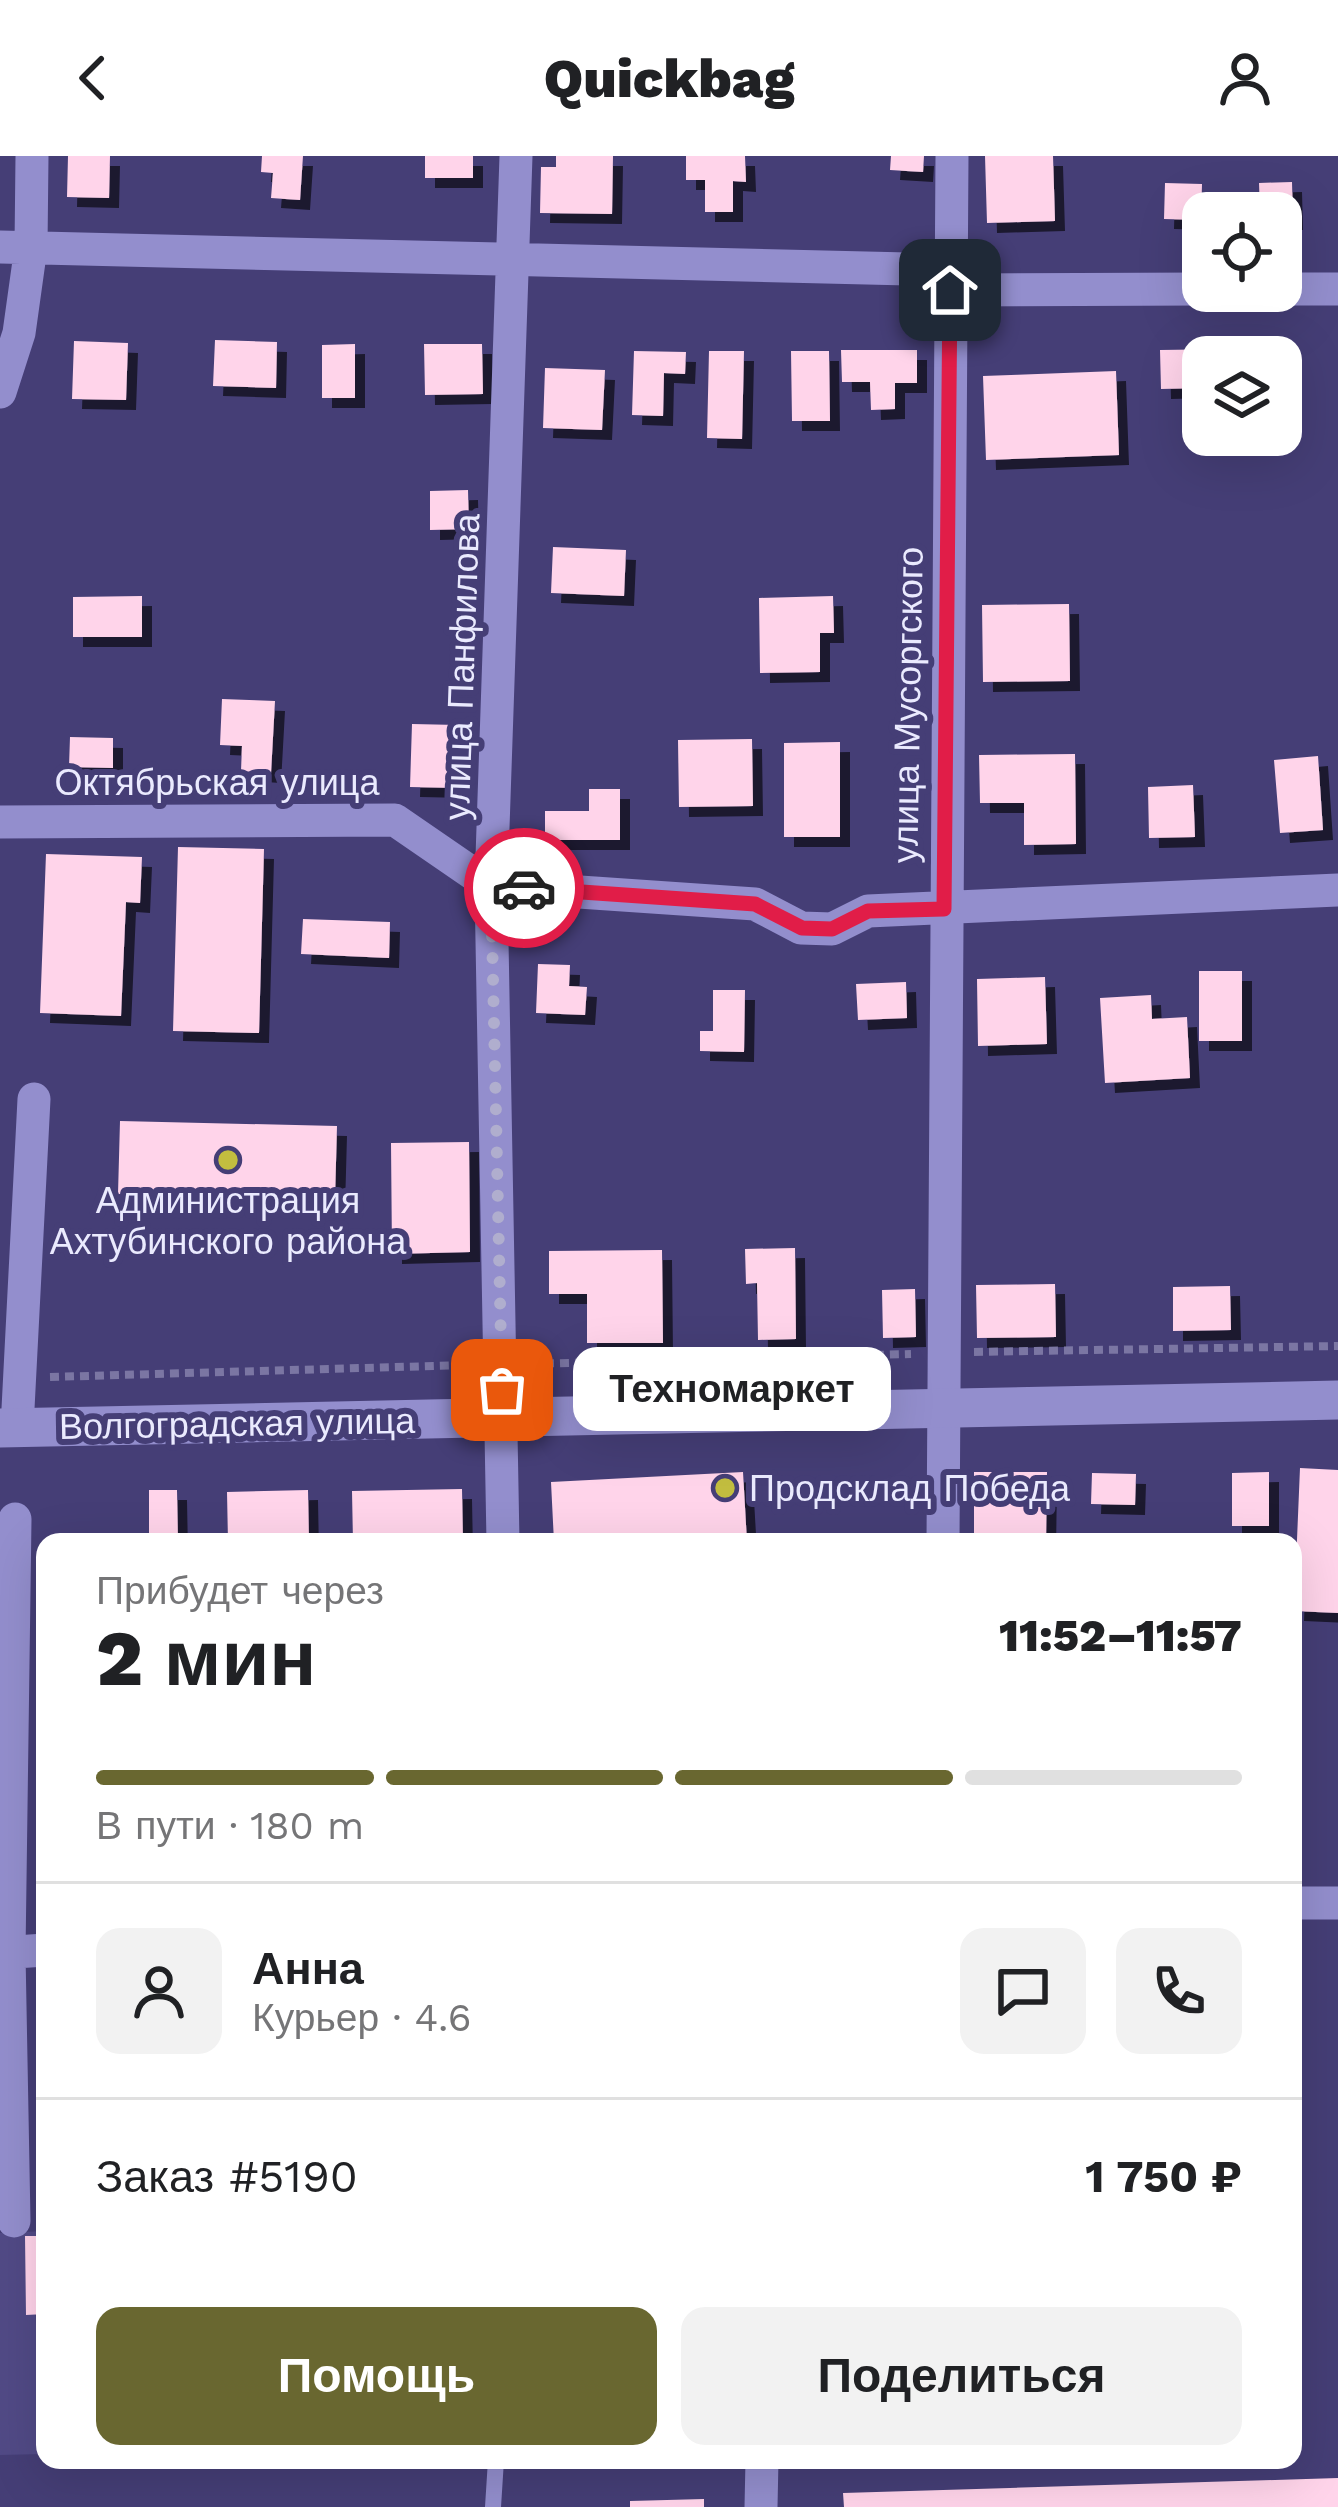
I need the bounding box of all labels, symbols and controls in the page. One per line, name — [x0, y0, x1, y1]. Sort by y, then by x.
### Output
icon: back — [60, 45, 126, 111]
icon: person — [1212, 45, 1278, 111]
text: Quickbag — [544, 47, 794, 110]
map controls — [1182, 192, 1302, 456]
button: locate — [1182, 192, 1302, 312]
pin — [899, 239, 1001, 341]
icon: home — [917, 257, 983, 323]
button: layers — [1182, 336, 1302, 456]
street label: улица Панфилова — [436, 512, 488, 821]
street label: улица Мусоргского — [884, 546, 932, 864]
street label: Октябрьская улица — [55, 762, 380, 804]
courier — [464, 828, 584, 948]
icon: car — [491, 855, 557, 921]
marker: Администрация Ахтубинского района — [215, 1147, 241, 1173]
place label: Администрация Ахтубинского района — [50, 1180, 407, 1263]
pin — [451, 1339, 553, 1441]
callout: Техномаркет — [574, 1348, 892, 1432]
icon: bag — [469, 1357, 535, 1423]
text: Техномаркет — [609, 1366, 855, 1411]
street label: Волгоградская улица — [59, 1400, 416, 1448]
place label: Продсклад Победа — [749, 1468, 1071, 1510]
marker: Продсклад Победа — [712, 1475, 738, 1501]
text: Прибудет через — [96, 1568, 384, 1613]
text: 11:52–11:57 — [999, 1609, 1242, 1662]
text: 2 мин — [96, 1612, 316, 1704]
text: В пути · 180 m — [96, 1803, 364, 1848]
button: person — [96, 1928, 222, 2054]
button: chat — [960, 1928, 1086, 2054]
button: phone — [1116, 1928, 1242, 2054]
text: Анна — [252, 1942, 364, 1995]
text: Курьер · 4.6 — [252, 1995, 471, 2040]
text: Заказ #5190 — [96, 2150, 358, 2203]
text: 1 750 ₽ — [1085, 2150, 1242, 2203]
button: Помощь — [96, 2307, 657, 2445]
button: Поделиться — [681, 2307, 1242, 2445]

